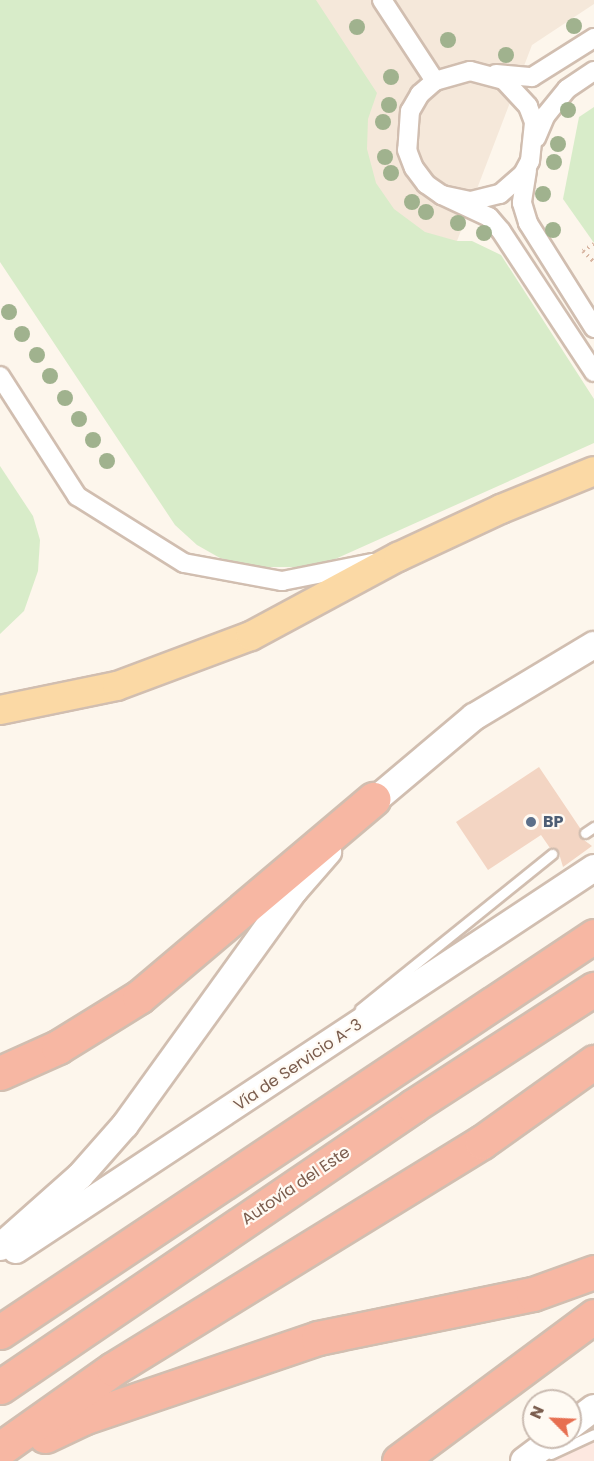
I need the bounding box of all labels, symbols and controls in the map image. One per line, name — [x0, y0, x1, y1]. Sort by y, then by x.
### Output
place label: BP — [543, 812, 564, 832]
marker: BP — [524, 815, 538, 829]
street label: Vía de Servicio A-3 — [230, 1015, 366, 1115]
street label: Autovía del Este — [238, 1143, 354, 1229]
north arrow — [522, 1389, 582, 1449]
text: N — [524, 1402, 550, 1422]

